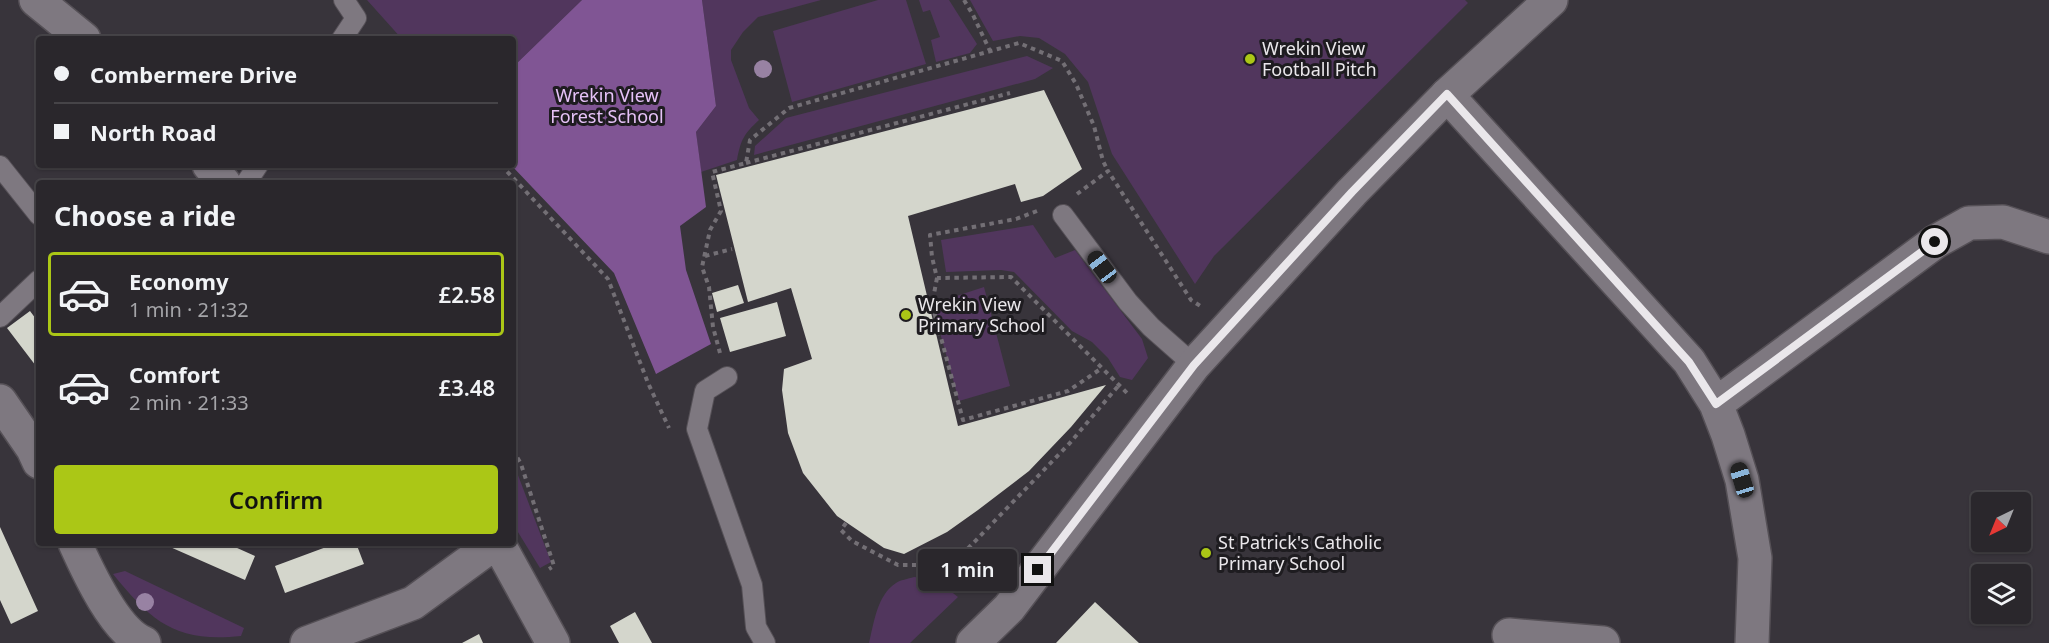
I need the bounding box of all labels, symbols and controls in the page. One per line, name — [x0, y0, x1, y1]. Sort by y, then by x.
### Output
place label: Wrekin View Football Pitch — [1262, 36, 1377, 81]
marker: Wrekin View Football Pitch — [1243, 52, 1257, 66]
text: Combermere Drive — [90, 59, 297, 89]
park label: Wrekin View Forest School — [550, 83, 664, 128]
text: North Road — [90, 117, 216, 147]
text: Choose a ride — [54, 197, 236, 234]
route start — [1921, 228, 1948, 255]
car — [1084, 247, 1120, 287]
text: Economy — [129, 266, 228, 296]
icon: car — [57, 267, 111, 321]
text: £2.58 — [439, 279, 495, 309]
place label: Wrekin View Primary School — [918, 292, 1045, 337]
text: 1 min · 21:32 — [129, 296, 249, 323]
marker: Wrekin View Primary School — [899, 308, 913, 322]
text: Comfort — [129, 359, 220, 389]
icon: car — [57, 360, 111, 414]
text: £3.48 — [439, 372, 495, 402]
text: 2 min · 21:33 — [129, 389, 249, 416]
car — [1728, 460, 1756, 500]
button: Confirm — [54, 465, 498, 534]
north arrow — [1971, 492, 2031, 552]
map controls — [1971, 492, 2031, 624]
place label: St Patrick's Catholic Primary School — [1218, 530, 1382, 575]
marker: St Patrick's Catholic Primary School — [1199, 546, 1213, 560]
callout: 1 min — [918, 549, 1017, 591]
text: 1 min — [940, 556, 995, 583]
route end — [1024, 556, 1051, 583]
button: layers — [1971, 564, 2031, 624]

